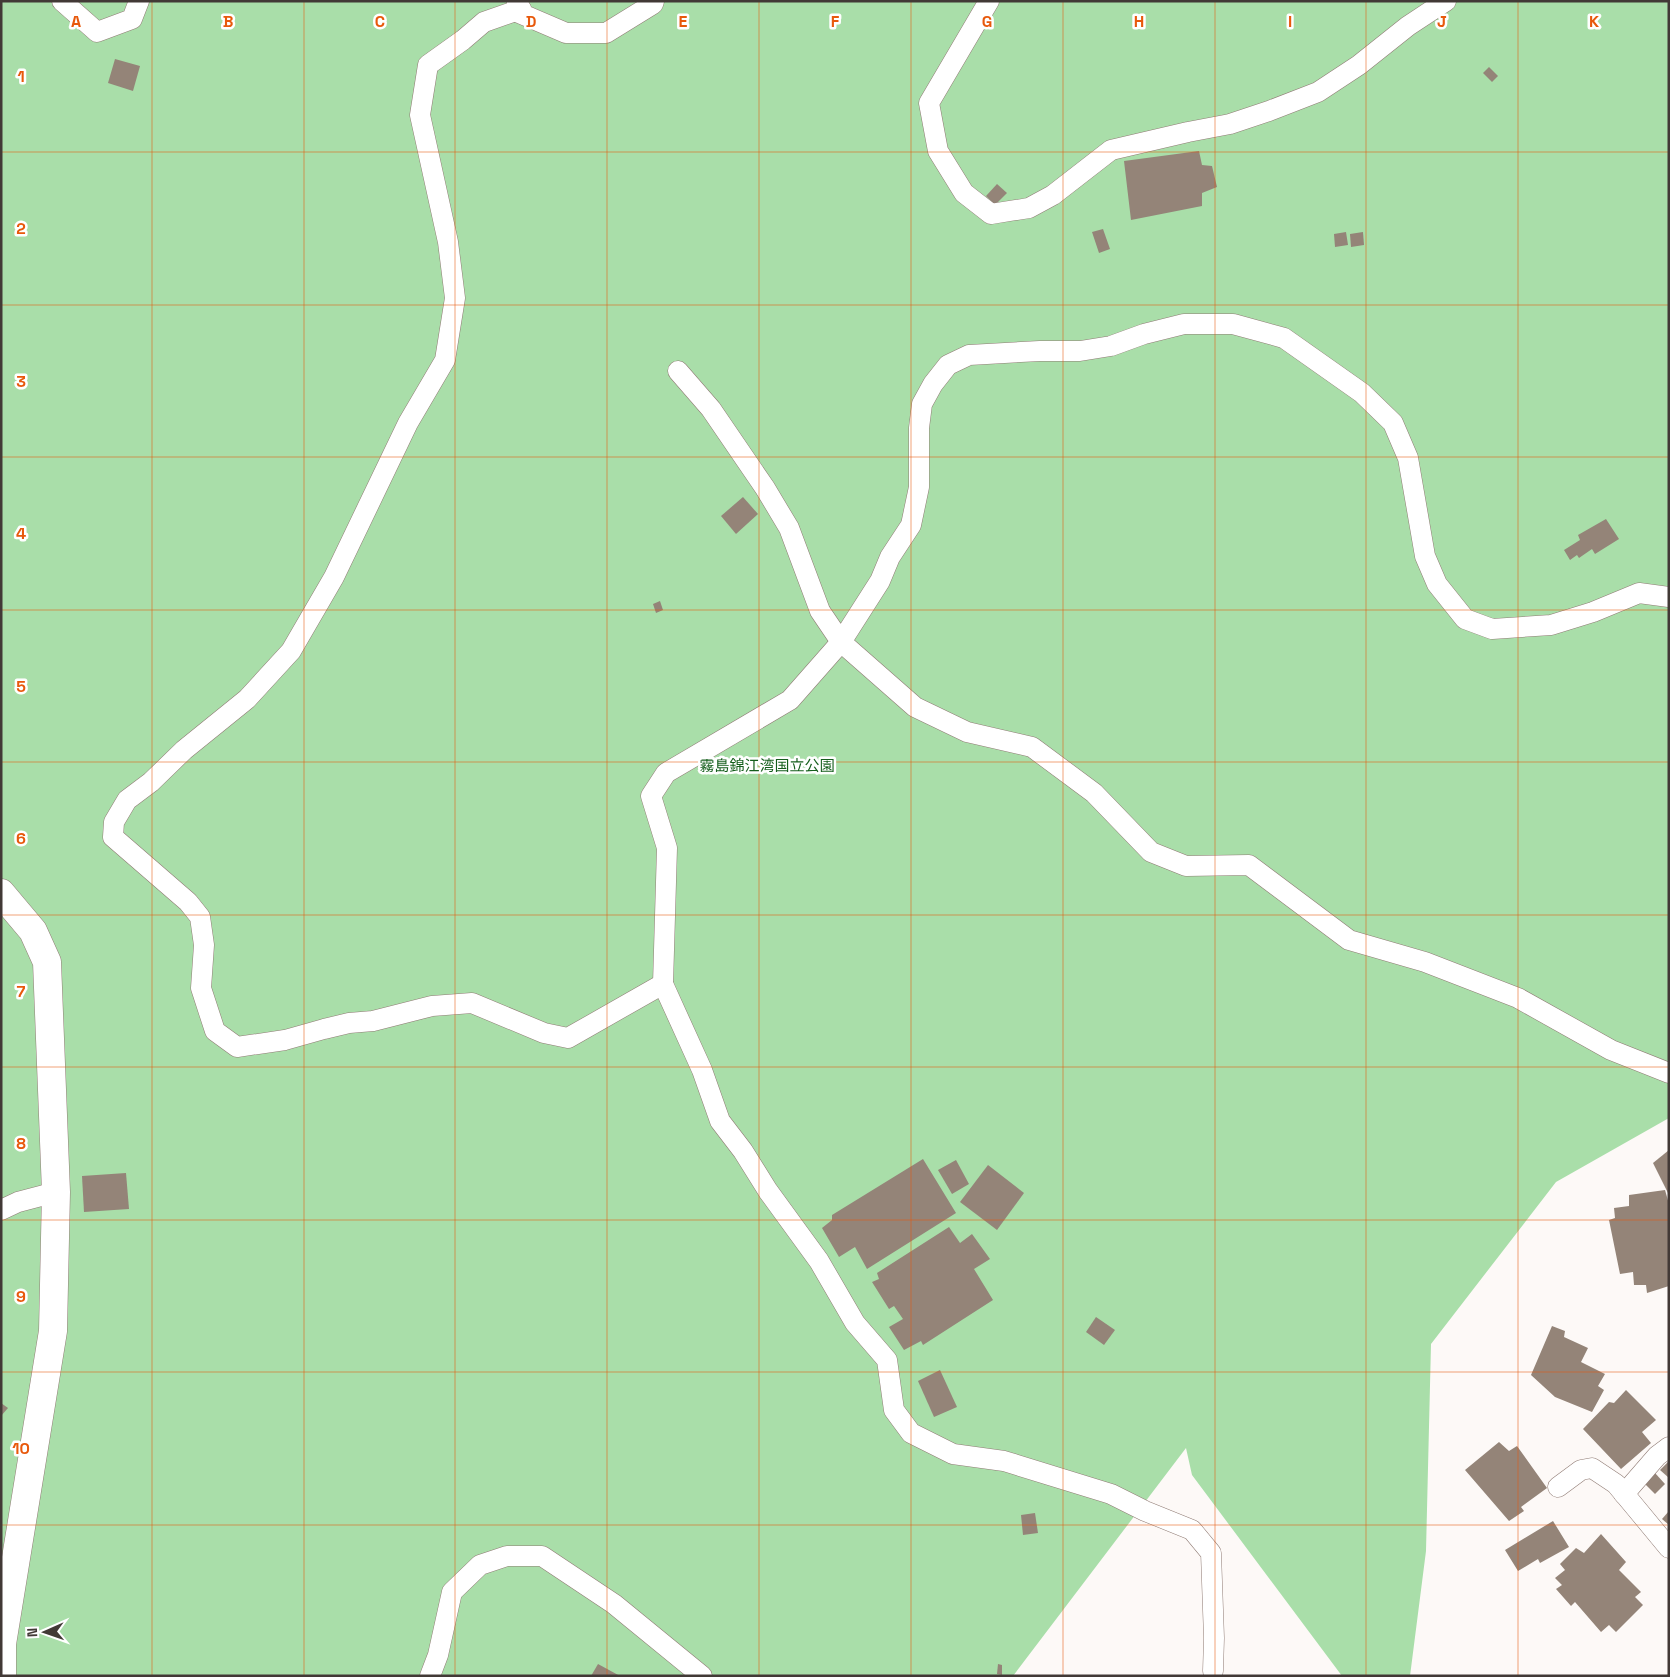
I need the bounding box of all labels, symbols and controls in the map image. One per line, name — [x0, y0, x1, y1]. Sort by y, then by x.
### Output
text: A — [71, 11, 81, 32]
text: B — [223, 11, 233, 32]
text: C — [375, 11, 385, 32]
text: D — [526, 11, 536, 32]
text: E — [679, 11, 688, 32]
text: F — [831, 11, 840, 32]
text: G — [982, 11, 992, 32]
text: H — [1134, 11, 1144, 32]
text: I — [1288, 11, 1292, 32]
text: J — [1437, 11, 1447, 32]
text: K — [1589, 11, 1599, 32]
text: 1 — [17, 66, 25, 87]
text: 2 — [16, 218, 26, 239]
text: 3 — [16, 371, 26, 392]
text: 4 — [16, 523, 26, 544]
text: 5 — [16, 676, 26, 697]
park label: 霧島錦江湾国立公園 — [699, 756, 835, 775]
text: 6 — [16, 828, 26, 849]
text: 7 — [17, 981, 26, 1002]
text: 8 — [16, 1133, 26, 1154]
text: 9 — [16, 1286, 26, 1307]
text: 10 — [12, 1438, 30, 1459]
north arrow — [20, 1607, 70, 1657]
text: N — [23, 1627, 41, 1637]

